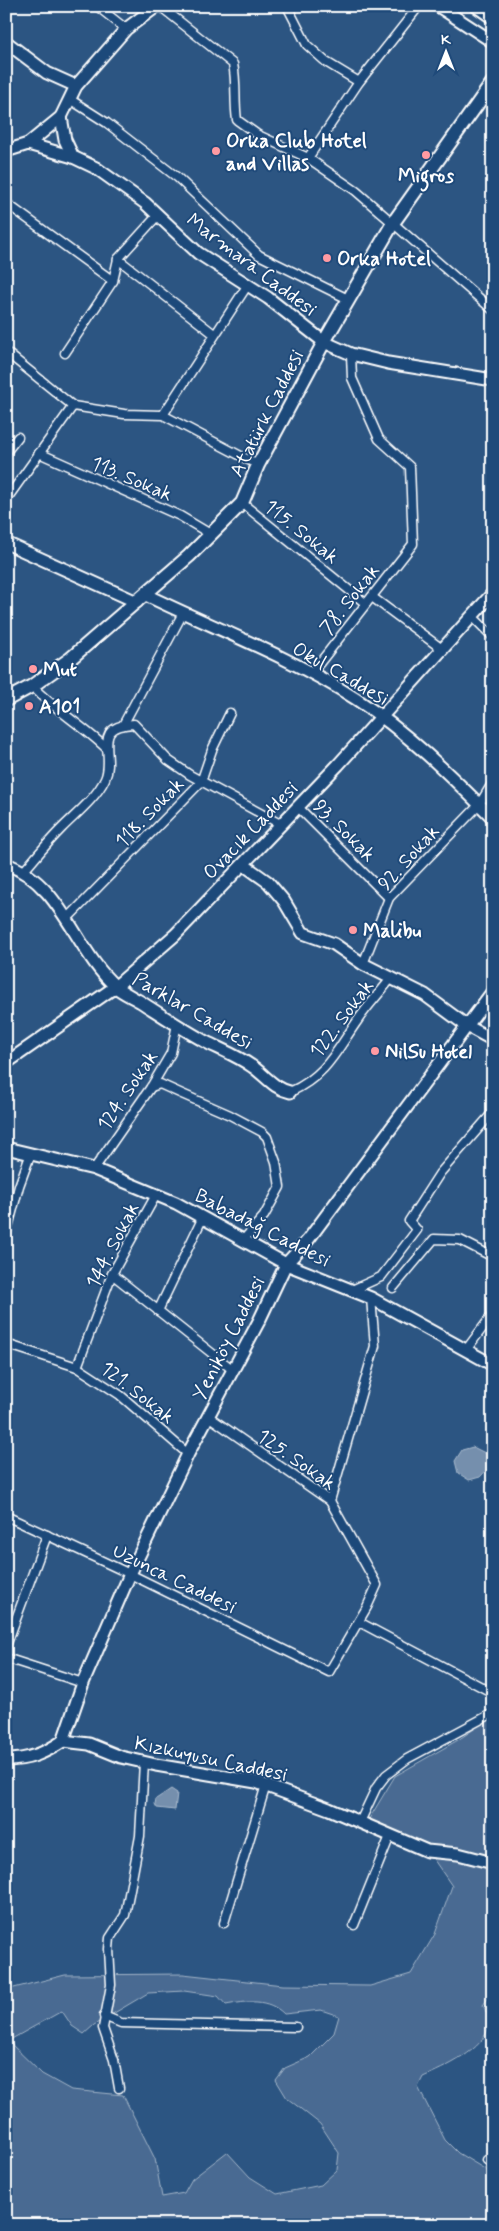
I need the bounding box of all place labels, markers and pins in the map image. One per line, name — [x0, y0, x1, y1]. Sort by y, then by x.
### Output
place label: Orka Club Hotel and Villas — [226, 128, 367, 178]
marker: Orka Club Hotel and Villas — [210, 145, 222, 157]
marker: Migros — [420, 149, 432, 161]
place label: Migros — [398, 163, 454, 192]
place label: Orka Hotel — [337, 246, 431, 273]
marker: Orka Hotel — [321, 252, 333, 264]
place label: Mut — [43, 657, 77, 684]
marker: Mut — [27, 663, 39, 675]
place label: A101 — [39, 694, 80, 721]
marker: A101 — [23, 700, 35, 712]
place label: Malibu — [363, 918, 421, 945]
marker: Malibu — [347, 924, 359, 936]
place label: NilSu Hotel — [385, 1039, 472, 1066]
marker: NilSu Hotel — [369, 1045, 381, 1057]

